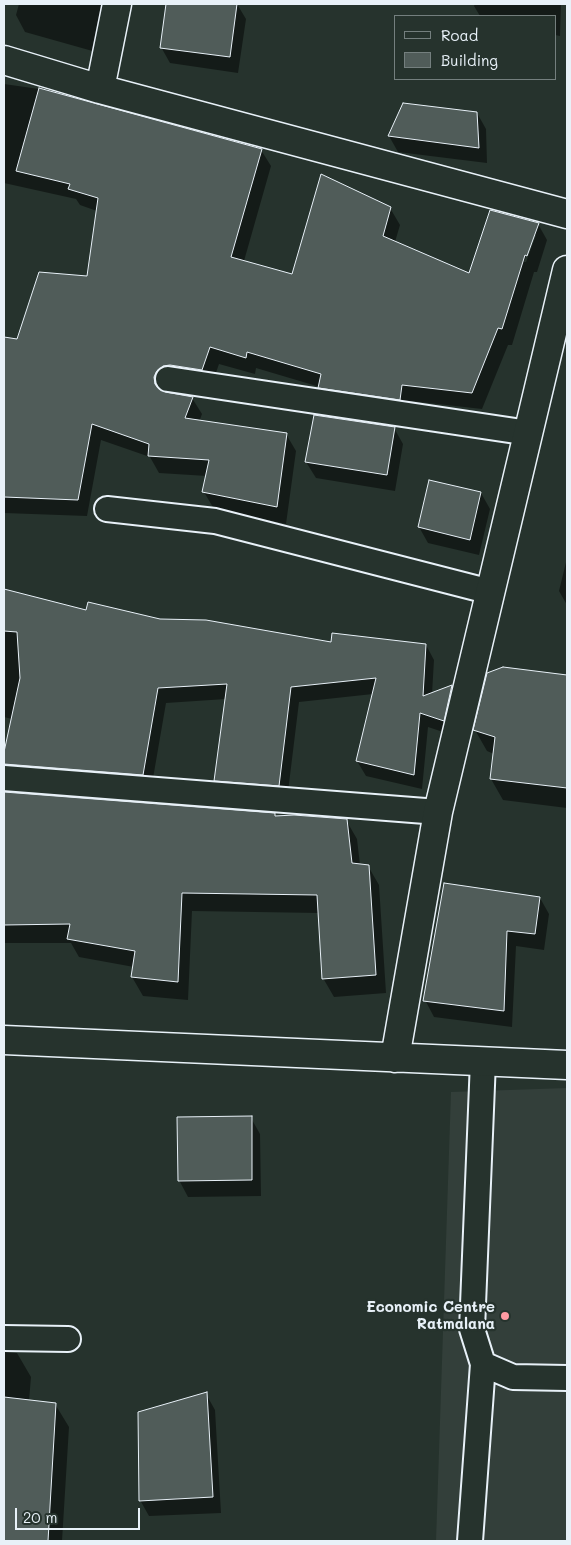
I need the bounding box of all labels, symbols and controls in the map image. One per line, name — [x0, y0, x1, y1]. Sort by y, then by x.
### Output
legend — [394, 15, 556, 80]
text: Road — [441, 25, 478, 45]
text: Building — [441, 50, 498, 70]
place label: Economic Centre Ratmalana — [366, 1298, 495, 1333]
marker: Economic Centre Ratmalana — [499, 1310, 511, 1322]
scale bar — [18, 1498, 142, 1530]
text: 20 m — [23, 1507, 57, 1527]

